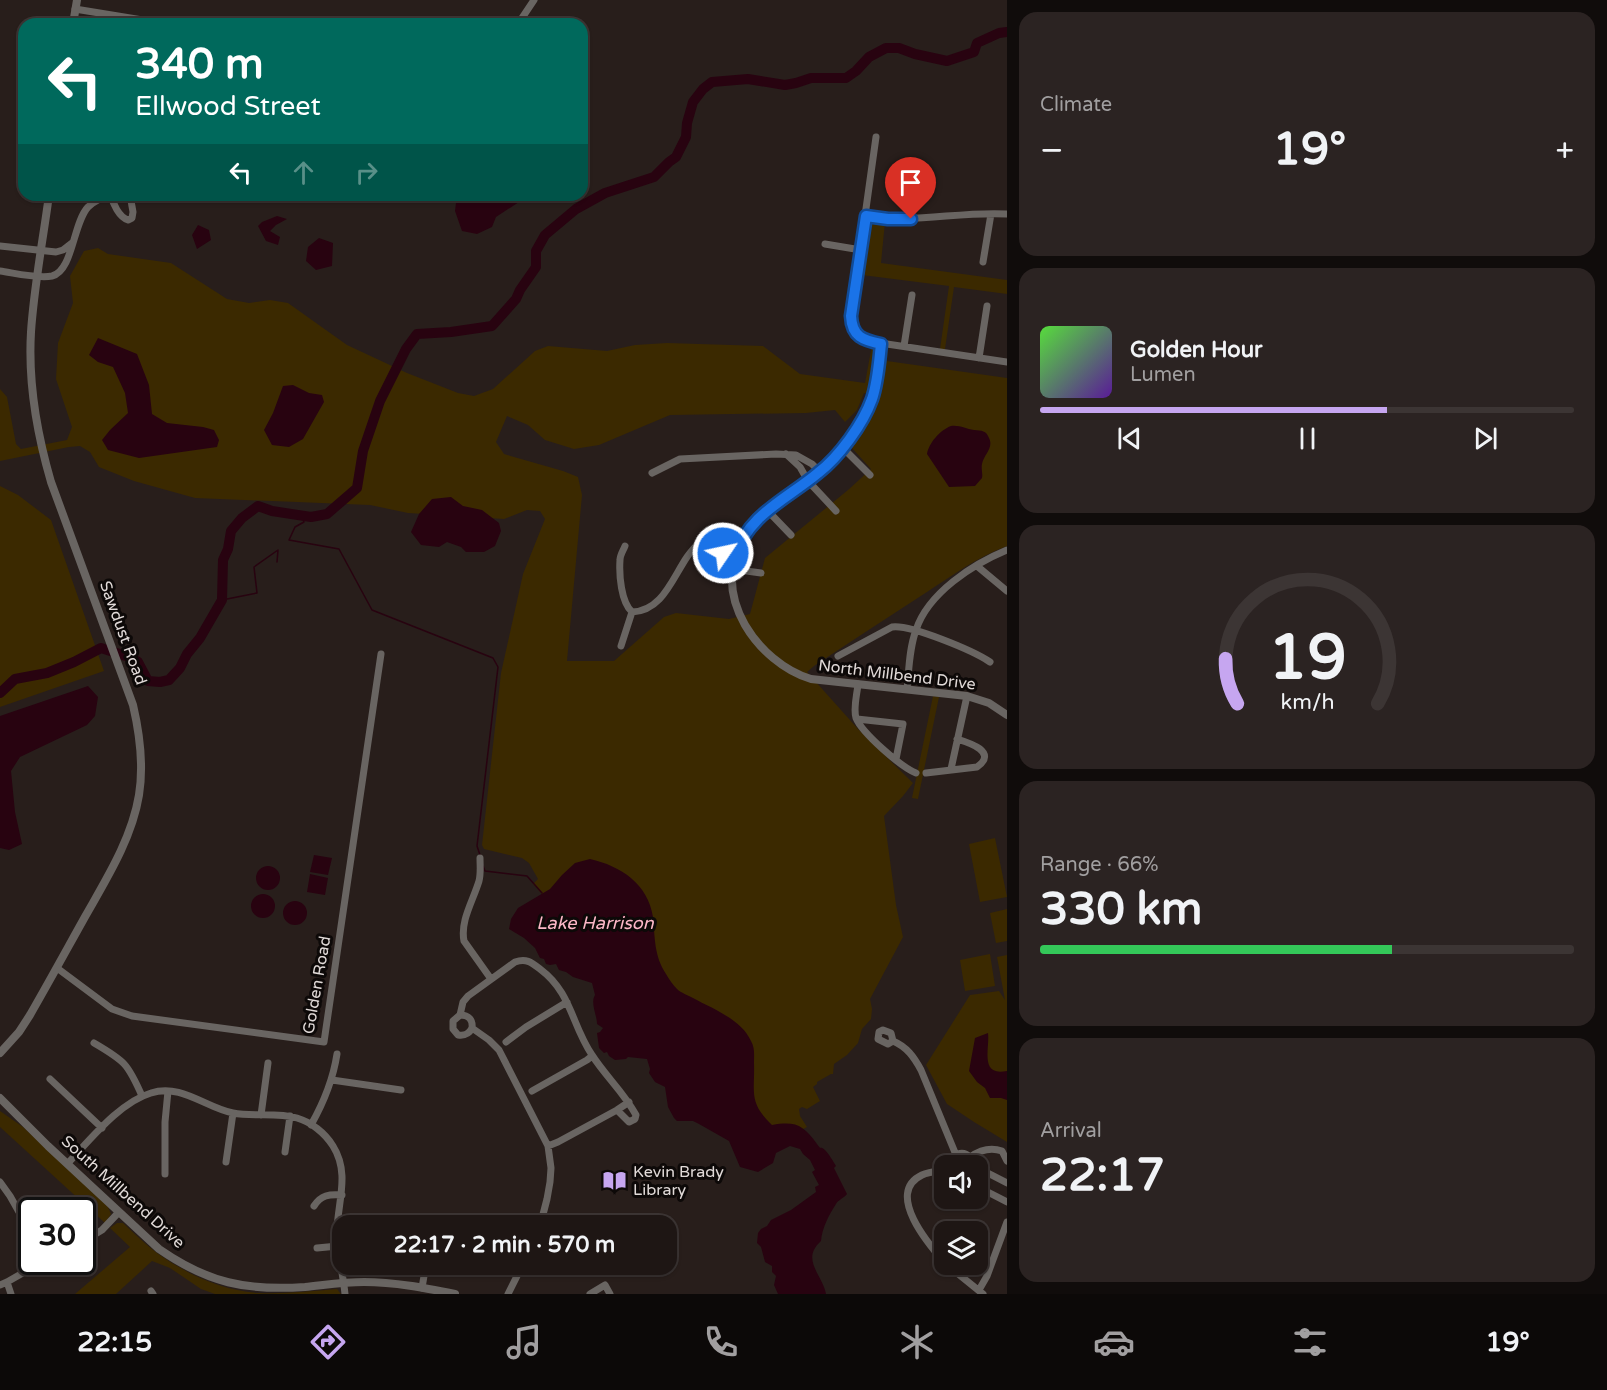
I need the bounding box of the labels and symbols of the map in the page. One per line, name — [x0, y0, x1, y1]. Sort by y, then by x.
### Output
pin — [885, 157, 936, 219]
position arrow — [691, 521, 755, 585]
street label: Sawdust Road — [95, 578, 151, 688]
street label: North Millbend Drive — [817, 655, 977, 695]
water label: Lake Harrison — [536, 912, 655, 934]
street label: Golden Road — [299, 934, 335, 1036]
street label: South Millbend Drive — [57, 1131, 189, 1253]
place label: Kevin Brady Library — [633, 1162, 724, 1200]
library icon: Kevin Brady Library — [602, 1168, 628, 1194]
speed limit sign: 30 — [18, 1197, 96, 1275]

